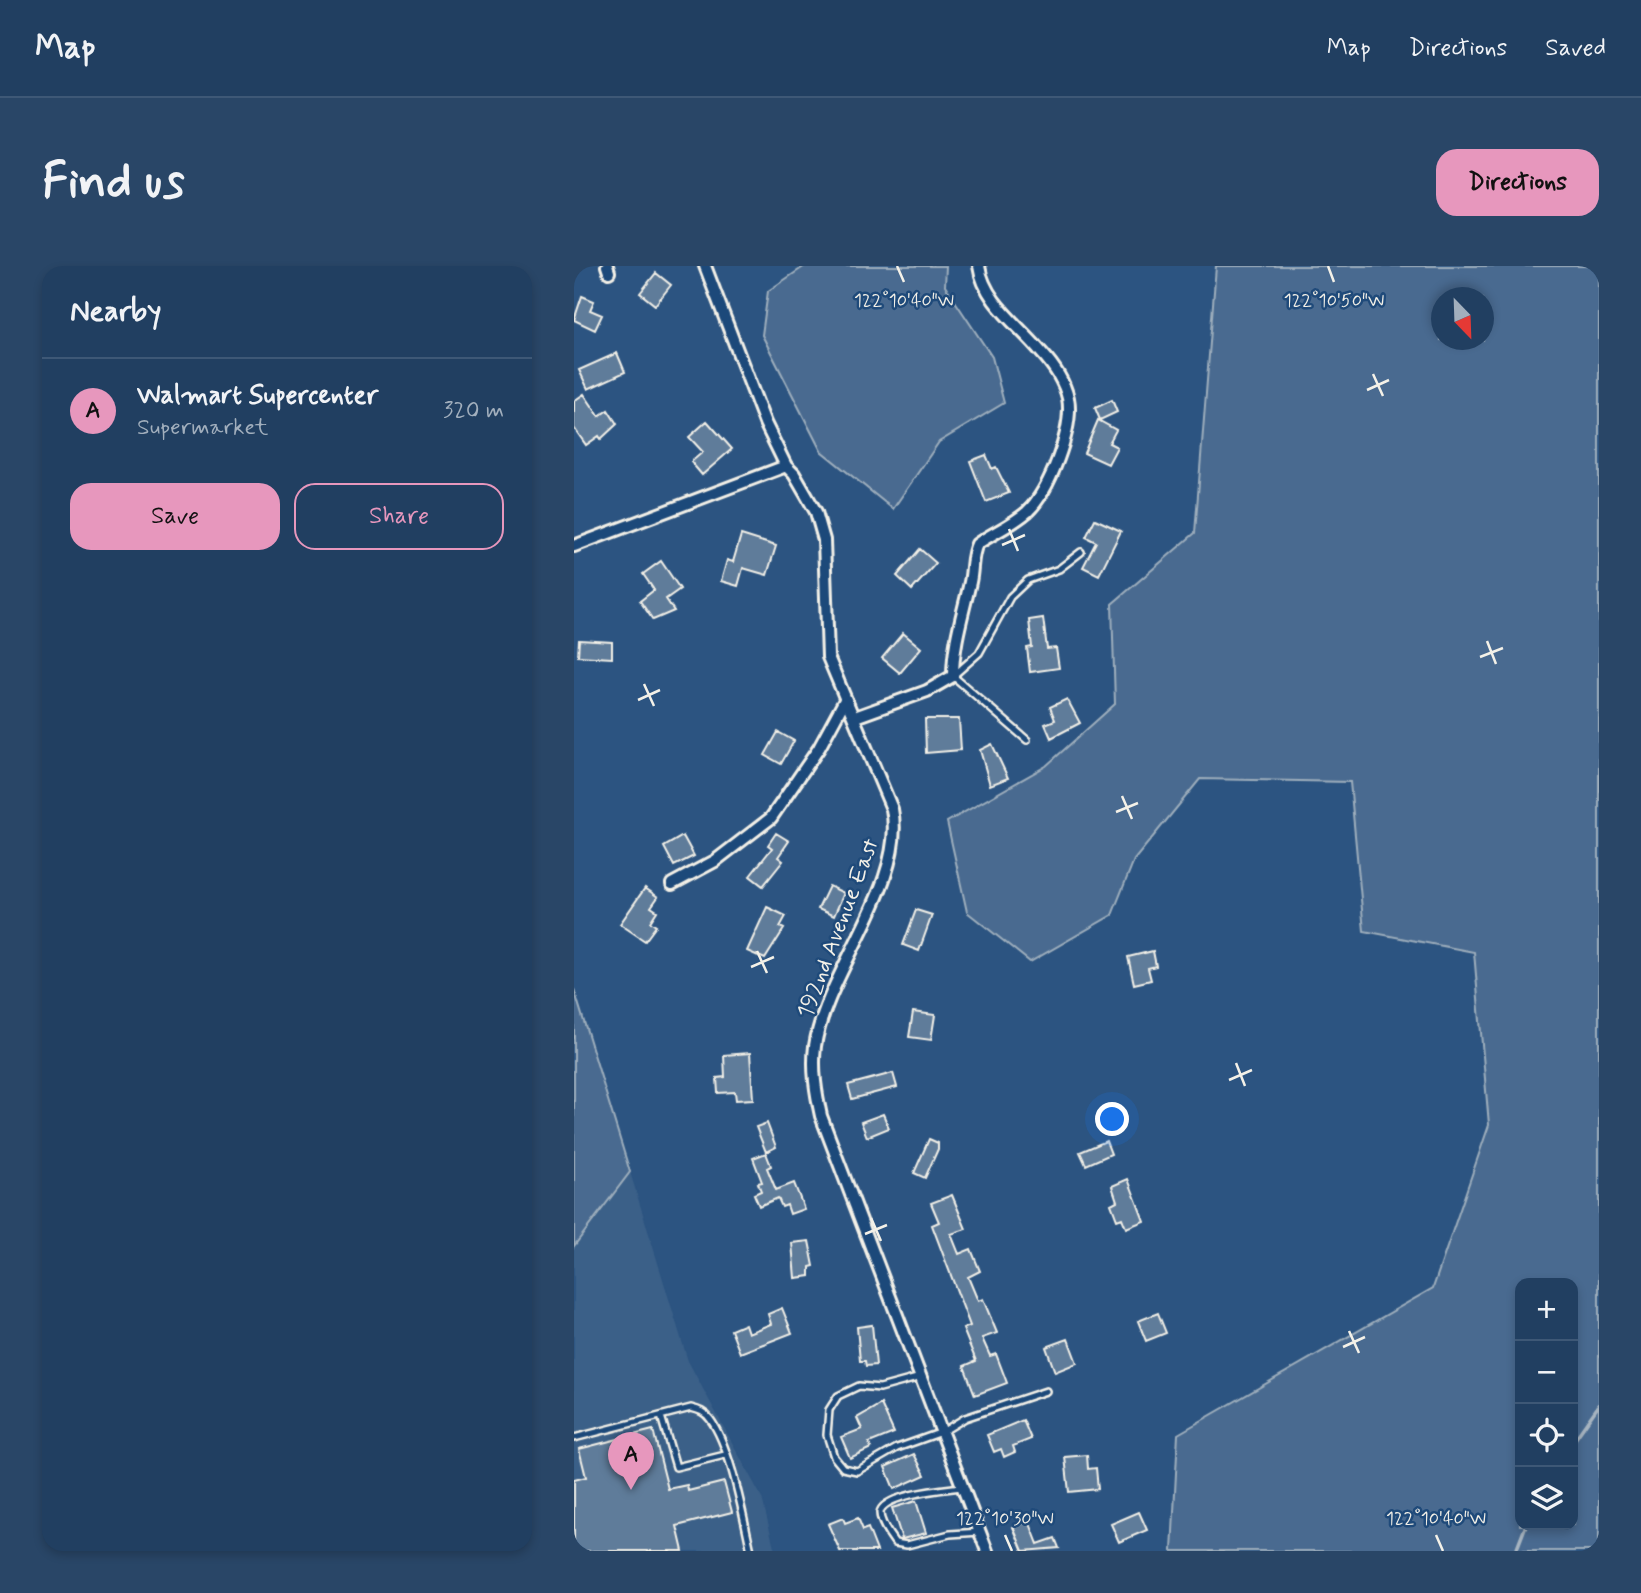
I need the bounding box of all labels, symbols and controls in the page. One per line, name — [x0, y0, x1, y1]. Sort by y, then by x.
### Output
text: Map — [35, 26, 95, 70]
text: Map — [1327, 33, 1371, 64]
text: Directions — [1409, 33, 1507, 64]
text: Saved — [1545, 33, 1606, 64]
button: Directions — [1436, 149, 1599, 216]
text: Find us — [42, 150, 185, 215]
north arrow — [1431, 287, 1494, 350]
text: 122°10'40"W — [854, 289, 954, 313]
text: 122°10'50"W — [1284, 289, 1384, 313]
text: Nearby — [70, 292, 161, 331]
text: Walmart Supercenter — [137, 379, 378, 413]
text: A — [85, 396, 101, 426]
text: 320 m — [443, 396, 504, 426]
text: Supermarket — [137, 413, 268, 443]
button: Save — [70, 483, 280, 550]
button: Share — [294, 483, 504, 550]
street label: 192nd Avenue East — [791, 835, 887, 1023]
your location — [1095, 1102, 1129, 1136]
map controls — [1515, 1278, 1578, 1530]
button: + — [1515, 1278, 1578, 1341]
button: − — [1515, 1341, 1578, 1404]
button: locate — [1515, 1404, 1578, 1467]
pin: A — [608, 1432, 654, 1490]
button: layers — [1515, 1467, 1578, 1530]
text: 122°10'30"W — [956, 1507, 1054, 1531]
text: 122°10'40"W — [1386, 1507, 1486, 1531]

